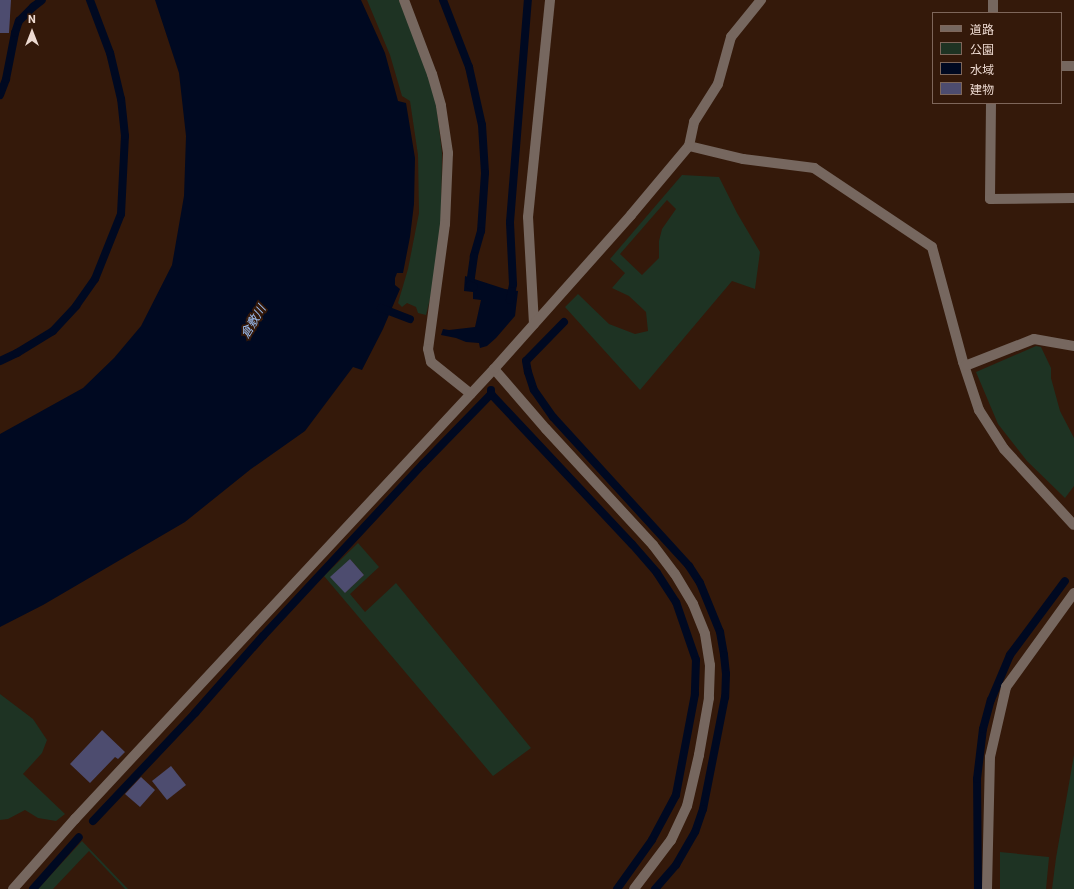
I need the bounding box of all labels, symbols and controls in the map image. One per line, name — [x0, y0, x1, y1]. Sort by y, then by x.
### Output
north arrow — [12, 12, 52, 52]
legend — [932, 12, 1062, 104]
text: N — [28, 13, 36, 26]
text: 道路 — [970, 23, 994, 37]
text: 公園 — [970, 43, 994, 57]
text: 水域 — [970, 63, 994, 77]
text: 建物 — [970, 83, 994, 97]
water label: 倉敷川 — [239, 303, 269, 341]

